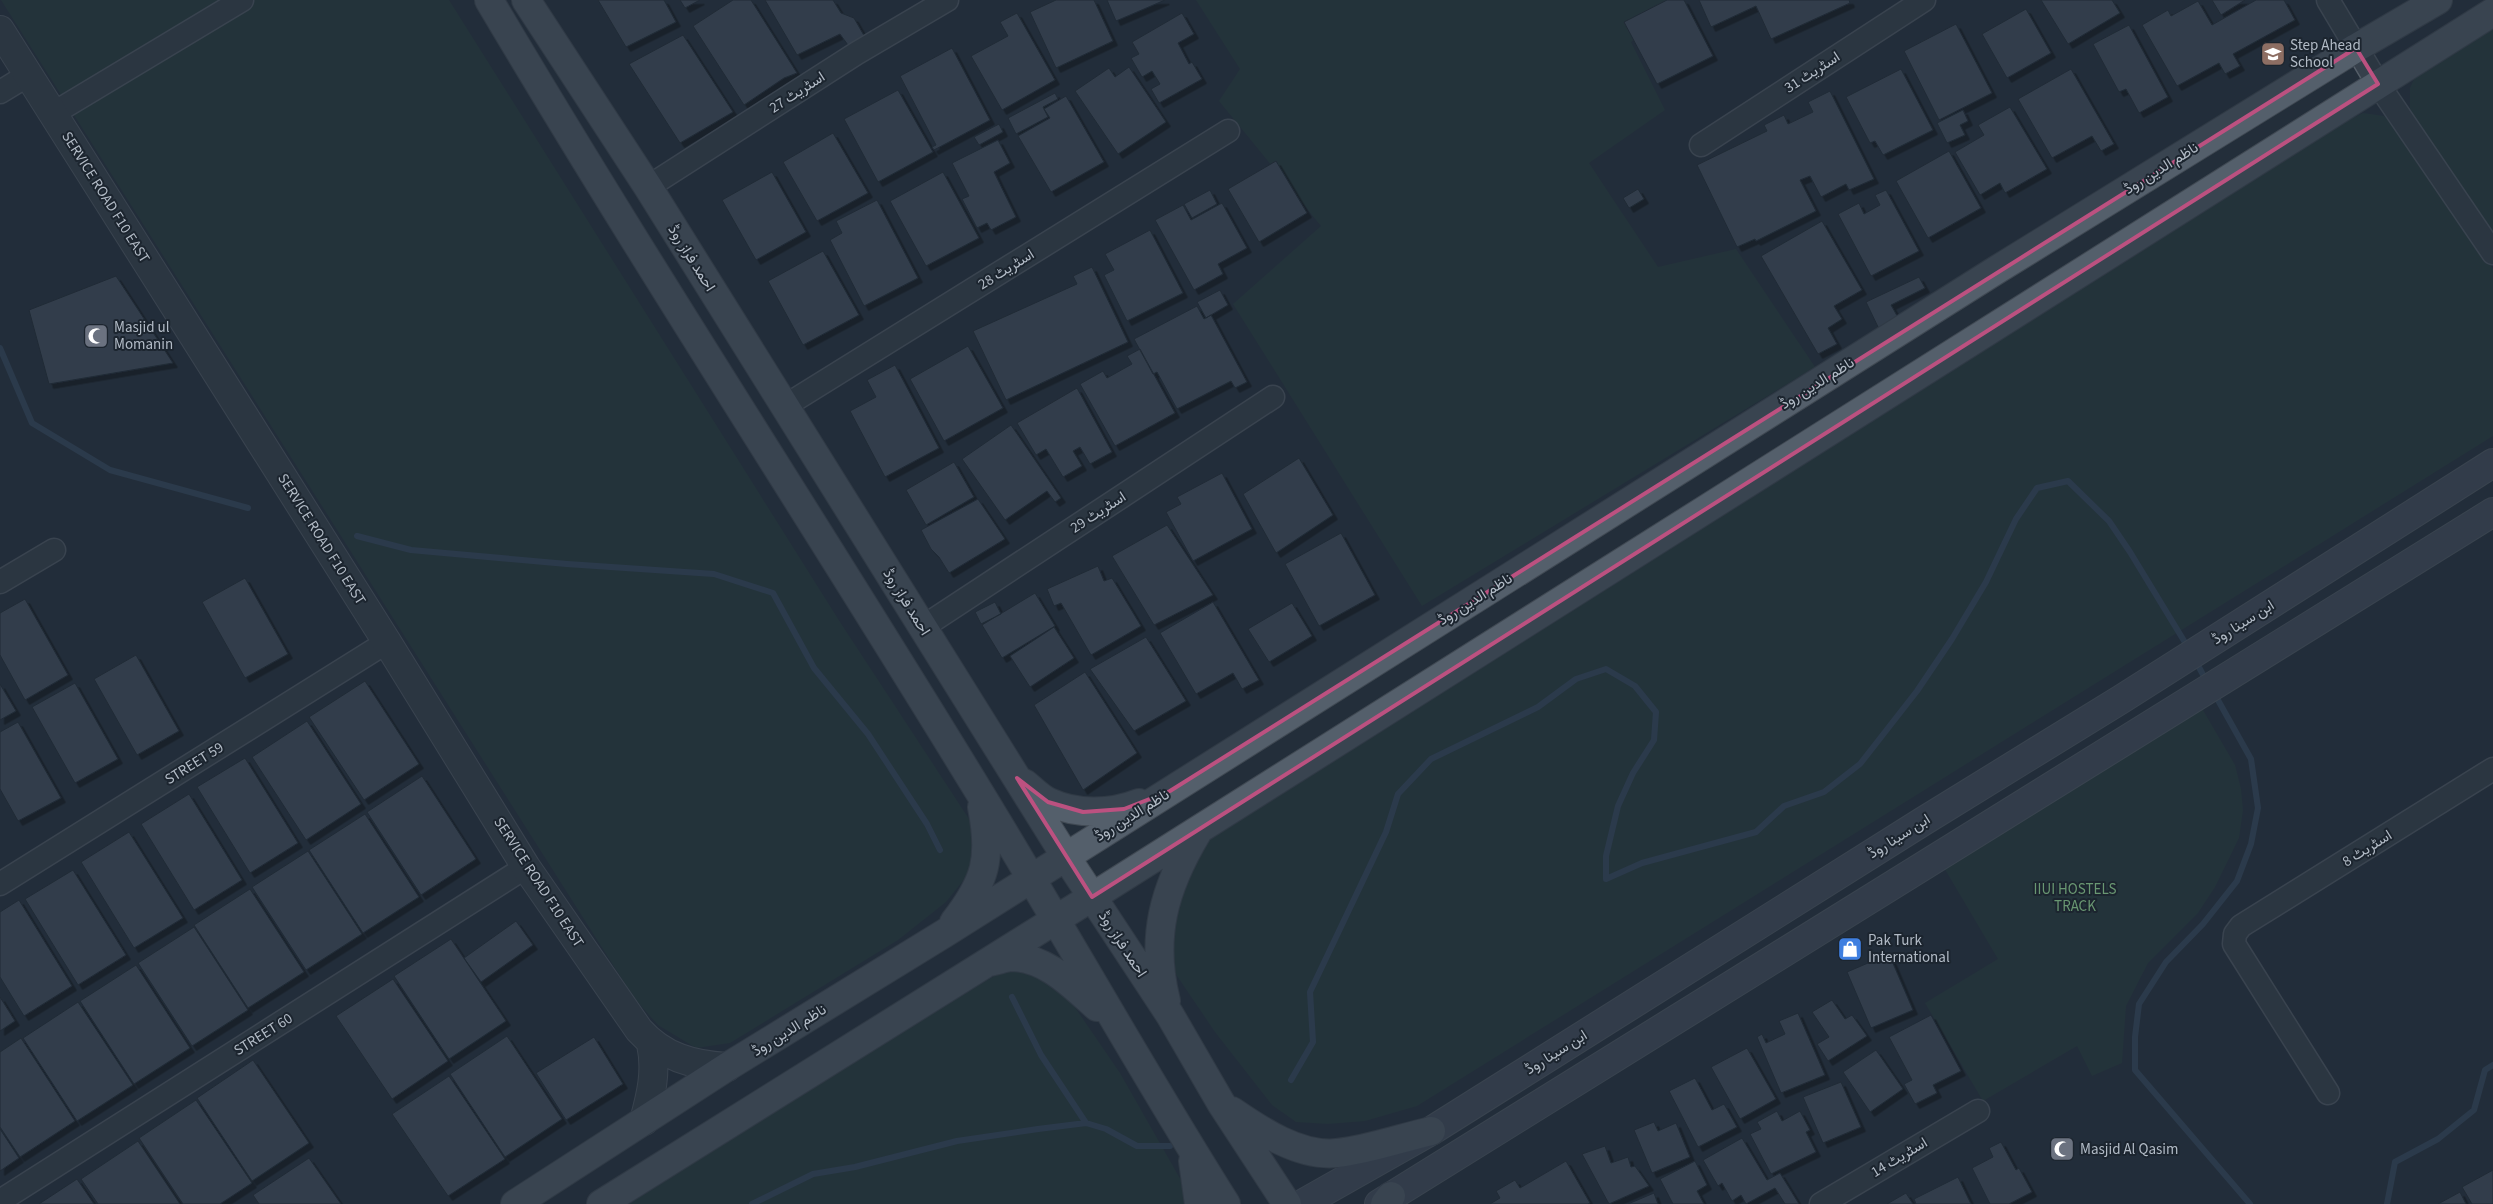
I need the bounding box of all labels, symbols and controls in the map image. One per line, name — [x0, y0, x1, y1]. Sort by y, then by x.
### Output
place label: Step Ahead School — [2290, 35, 2361, 73]
school or university icon: Step Ahead School — [2260, 41, 2286, 67]
street label: اسٹریٹ 31 — [1780, 47, 1844, 98]
street label: اسٹریٹ 27 — [765, 67, 829, 118]
street label: SERVICE ROAD F10 EAST — [57, 127, 155, 267]
street label: ناظم الدین روڈ — [2120, 137, 2202, 200]
street label: احمد فراز روڈ — [663, 221, 720, 296]
street label: اسٹریٹ 28 — [974, 244, 1038, 295]
place label: Masjid ul Momanin — [114, 317, 173, 355]
mosque icon: Masjid ul Momanin — [83, 323, 109, 349]
street label: ناظم الدین روڈ — [1776, 352, 1858, 415]
street label: SERVICE ROAD F10 EAST — [273, 469, 371, 609]
street label: اسٹریٹ 29 — [1066, 487, 1130, 538]
street label: احمد فراز روڈ — [878, 565, 935, 640]
street label: ناظم الدین روڈ — [1434, 568, 1516, 631]
street label: ابن سینا روڈ — [2208, 595, 2278, 650]
street label: STREET 59 — [161, 737, 228, 790]
street label: ناظم الدین روڈ — [1091, 784, 1173, 847]
street label: ابن سینا روڈ — [1864, 809, 1934, 864]
street label: SERVICE ROAD F10 EAST — [489, 813, 589, 952]
street label: اسٹریٹ 8 — [2338, 825, 2396, 872]
park label: IIUI HOSTELS TRACK — [2034, 879, 2116, 917]
street label: احمد فراز روڈ — [1093, 907, 1152, 981]
place label: Pak Turk International — [1868, 930, 1950, 968]
shop icon: Pak Turk International — [1837, 936, 1863, 962]
street label: ناظم الدین روڈ — [748, 999, 830, 1062]
street label: STREET 60 — [230, 1008, 297, 1061]
street label: ابن سینا روڈ — [1521, 1025, 1591, 1080]
street label: اسٹریٹ 14 — [1867, 1132, 1932, 1183]
mosque icon: Masjid Al Qasim — [2049, 1136, 2075, 1162]
place label: Masjid Al Qasim — [2080, 1139, 2178, 1160]

